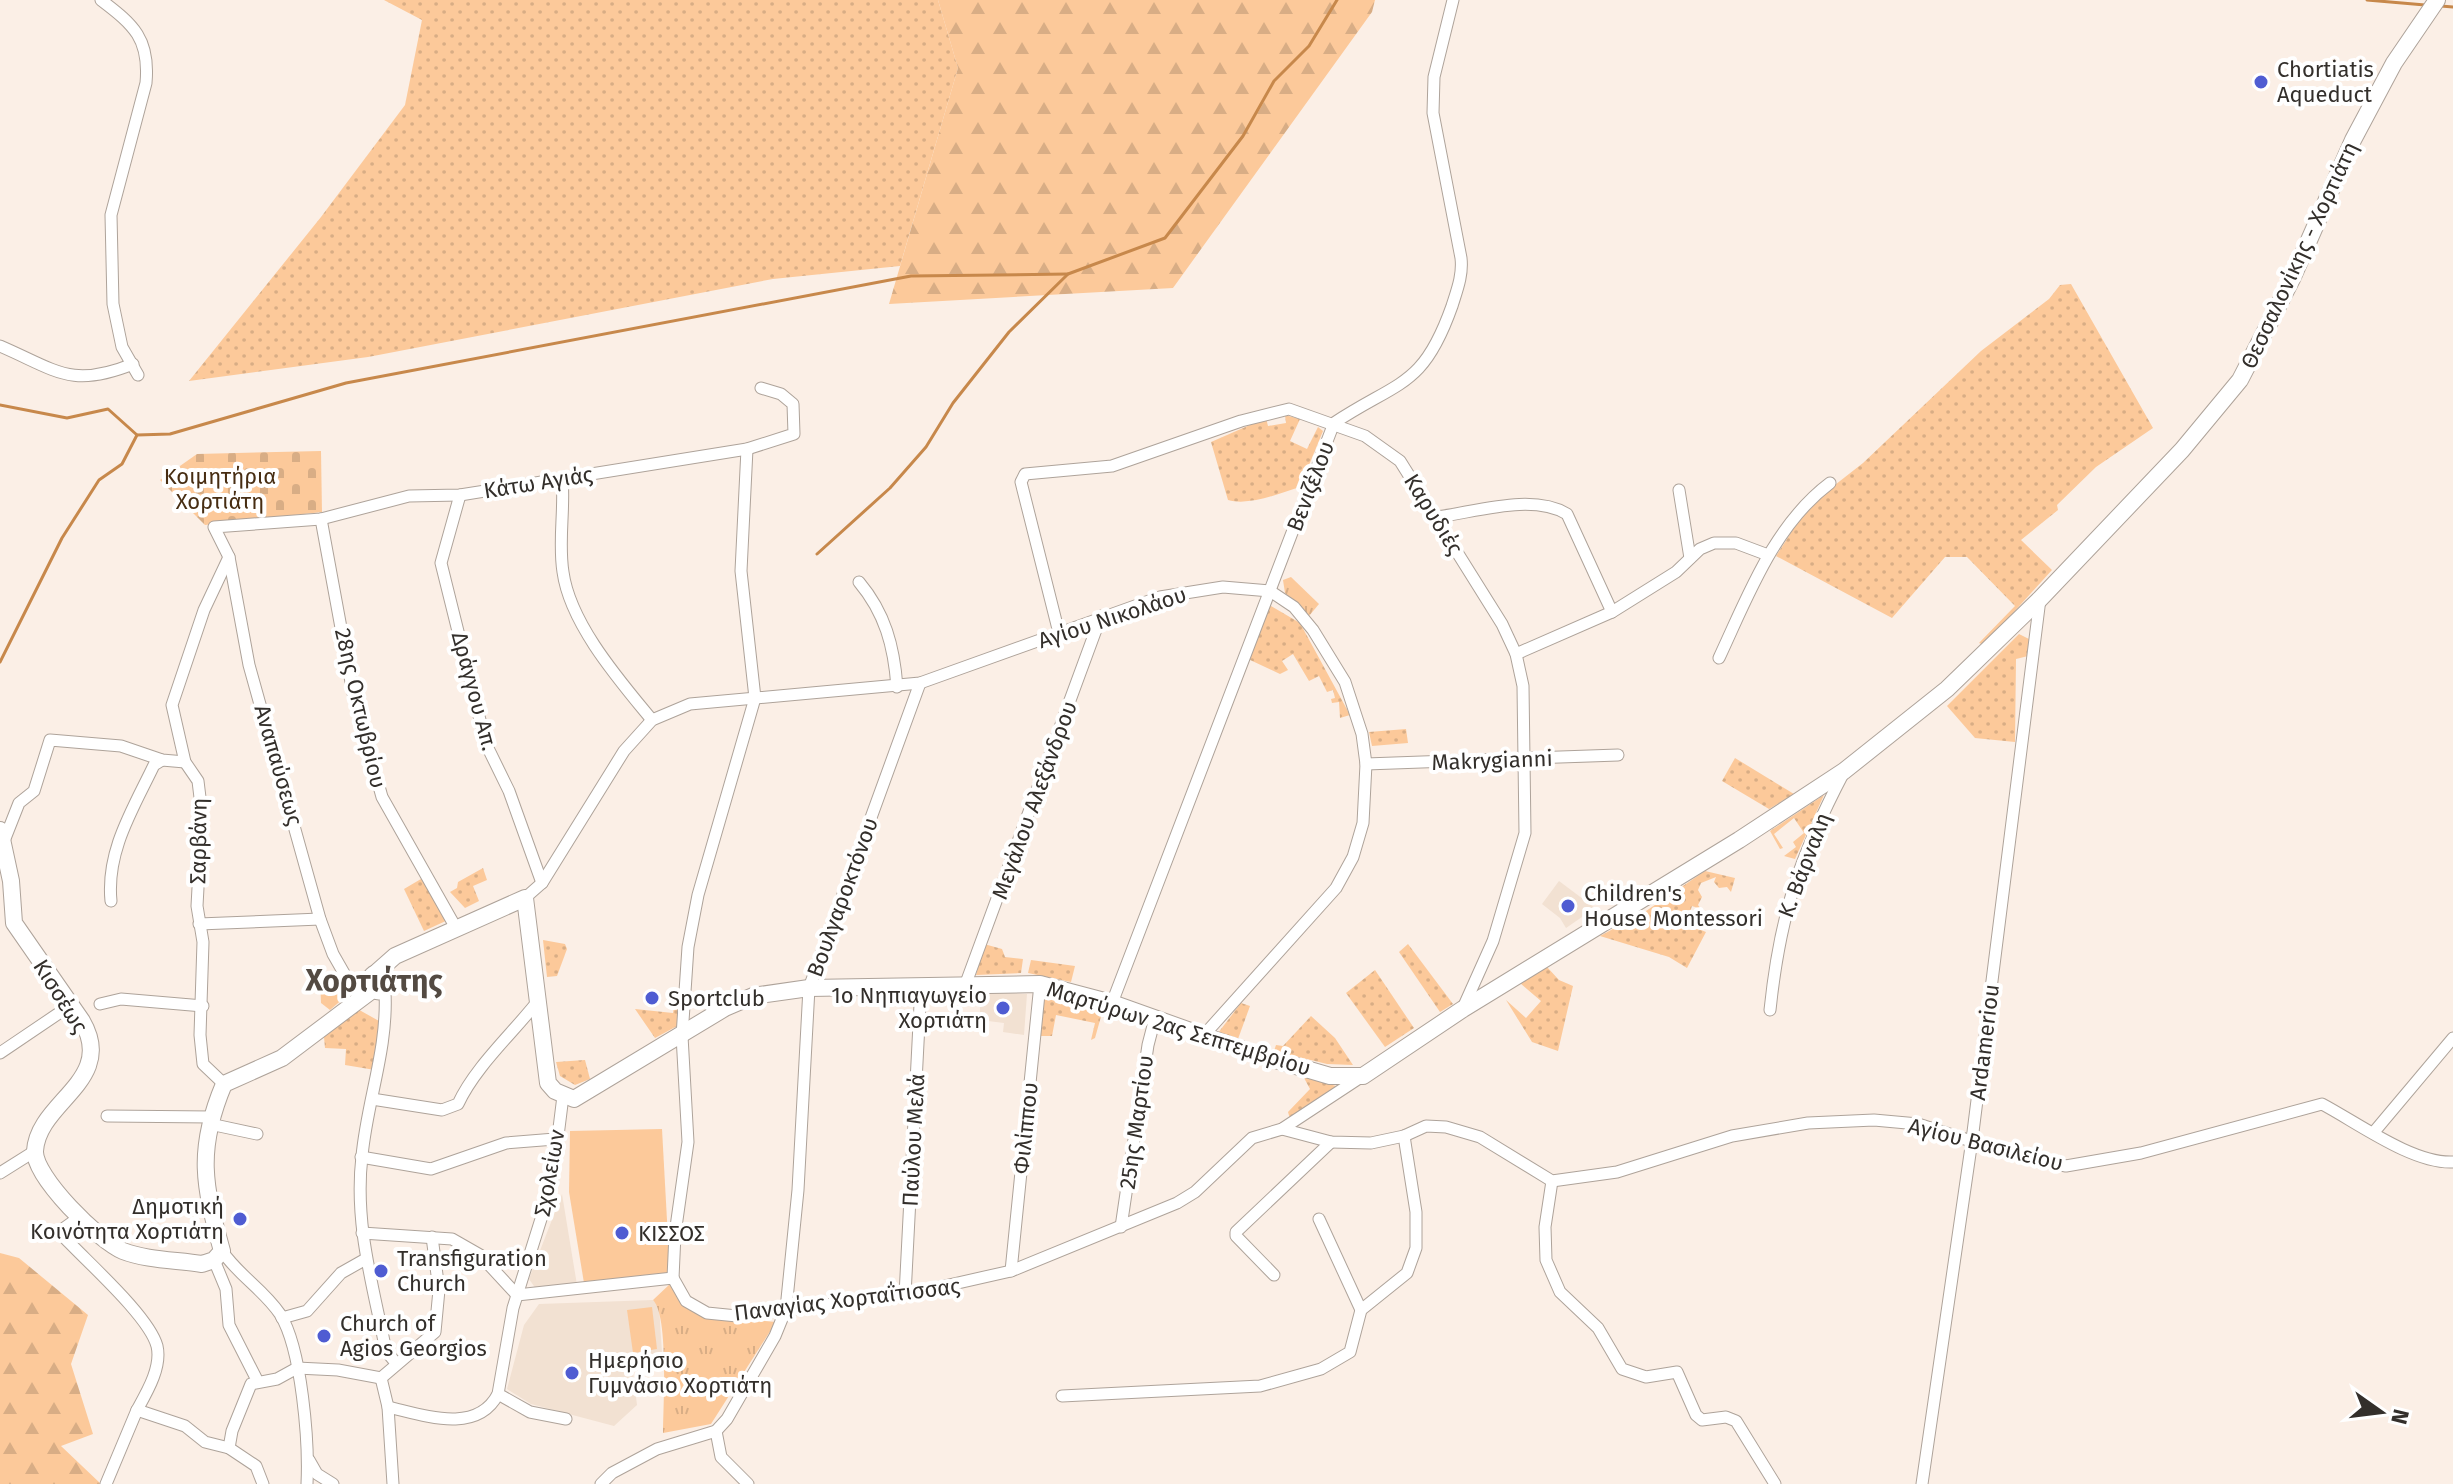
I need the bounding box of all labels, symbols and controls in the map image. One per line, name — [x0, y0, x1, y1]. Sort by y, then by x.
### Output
place label: Chortiatis Aqueduct — [2277, 56, 2374, 108]
marker: Chortiatis Aqueduct — [2252, 73, 2270, 91]
street label: Θεσσαλονίκης - Χορτιάτη — [2235, 137, 2364, 373]
street label: Βενιζέλου — [1281, 437, 1340, 535]
street label: Κάτω Αγιάς — [482, 461, 595, 504]
park label: Κοιμητήρια Χορτιάτη — [164, 463, 276, 515]
street label: Καρυδιές — [1398, 469, 1469, 560]
street label: Αγίου Νικολάου — [1034, 581, 1190, 654]
street label: 28ης Οκτωβρίου — [329, 625, 392, 791]
street label: Δράγγου Απ. — [446, 629, 503, 754]
street label: Μεγάλου Αλεξάνδρου — [986, 697, 1083, 903]
street label: Αναπαύσεως — [248, 702, 309, 829]
street label: Makrygianni — [1431, 745, 1553, 776]
street label: Σαρβάνη — [184, 798, 213, 884]
street label: Κ. Βάρναλη — [1772, 809, 1837, 922]
street label: Βουλγαροκτόνου — [801, 814, 884, 981]
place label: Children's House Montessori — [1584, 880, 1763, 932]
marker: Children's House Montessori — [1559, 897, 1577, 915]
street label: Κισσέως — [27, 954, 94, 1038]
district label: Χορτιάτης — [304, 963, 443, 999]
street label: Μαρτύρων 2ας Σεπτεμβρίου — [1043, 975, 1314, 1082]
place label: 1ο Νηπιαγωγείο Χορτιάτη — [831, 982, 987, 1034]
street label: Ardameriou — [1964, 982, 2005, 1102]
place label: Sportclub — [668, 985, 765, 1012]
marker: Sportclub — [643, 989, 661, 1007]
marker: 1ο Νηπιαγωγείο Χορτιάτη — [994, 999, 1012, 1017]
street label: 25ης Μαρτίου — [1114, 1053, 1159, 1191]
street label: Παύλου Μελά — [897, 1073, 930, 1207]
street label: Φιλίππου — [1007, 1081, 1044, 1175]
street label: Αγίου Βασιλείου — [1906, 1112, 2066, 1177]
street label: Σχολείων — [529, 1127, 570, 1219]
place label: Δημοτική Κοινότητα Χορτιάτη — [30, 1193, 224, 1245]
marker: Δημοτική Κοινότητα Χορτιάτη — [231, 1210, 249, 1228]
place label: ΚΙΣΣΟΣ — [638, 1220, 705, 1247]
marker: ΚΙΣΣΟΣ — [613, 1224, 631, 1242]
place label: Transfiguration Church — [397, 1245, 547, 1297]
marker: Transfiguration Church — [372, 1262, 390, 1280]
street label: Παναγίας Χορταΐτισσας — [732, 1272, 962, 1327]
place label: Church of Agios Georgios — [340, 1310, 487, 1362]
marker: Church of Agios Georgios — [315, 1327, 333, 1345]
place label: Ημερήσιο Γυμνάσιο Χορτιάτη — [588, 1347, 772, 1399]
marker: Ημερήσιο Γυμνάσιο Χορτιάτη — [563, 1364, 581, 1382]
north arrow — [2341, 1372, 2421, 1452]
text: N — [2385, 1406, 2415, 1427]

